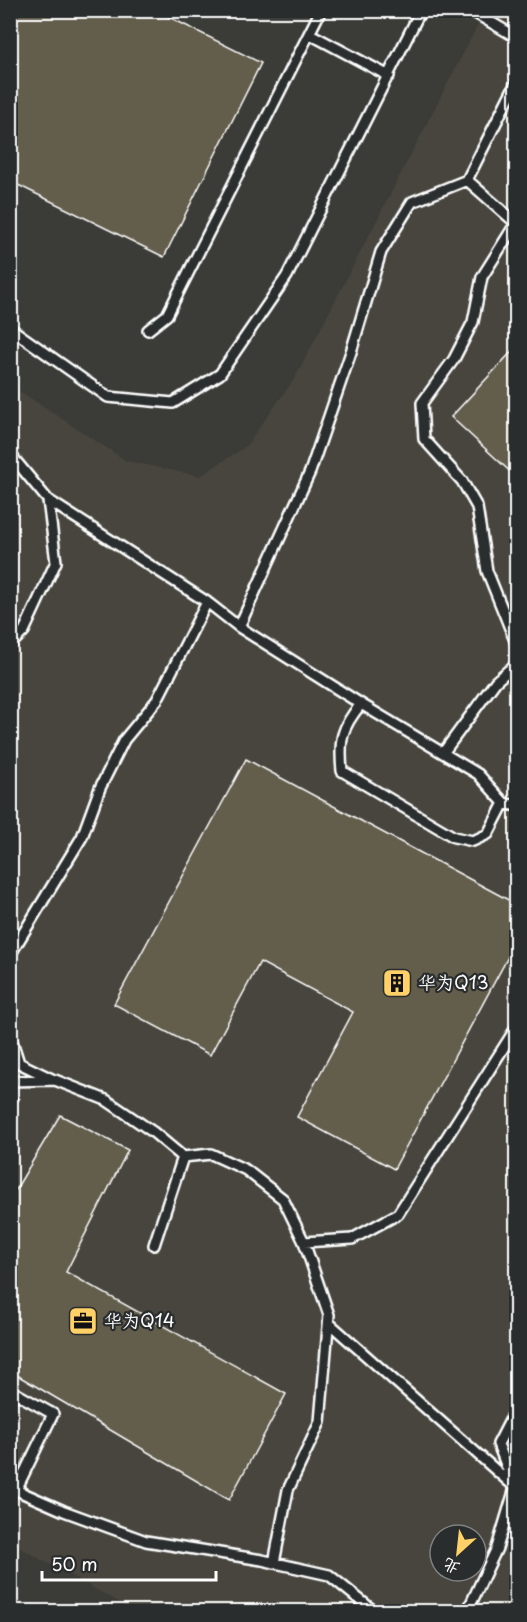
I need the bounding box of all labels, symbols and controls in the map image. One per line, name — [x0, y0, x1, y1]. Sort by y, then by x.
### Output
building icon: 华为Q13 — [381, 967, 413, 999]
place label: 华为Q13 — [418, 968, 489, 995]
office icon: 华为Q14 — [67, 1305, 99, 1337]
place label: 华为Q14 — [104, 1306, 175, 1333]
north arrow — [428, 1523, 488, 1583]
scale bar — [42, 1544, 216, 1582]
text: 50 m — [51, 1550, 98, 1577]
text: 北 — [438, 1553, 463, 1582]

